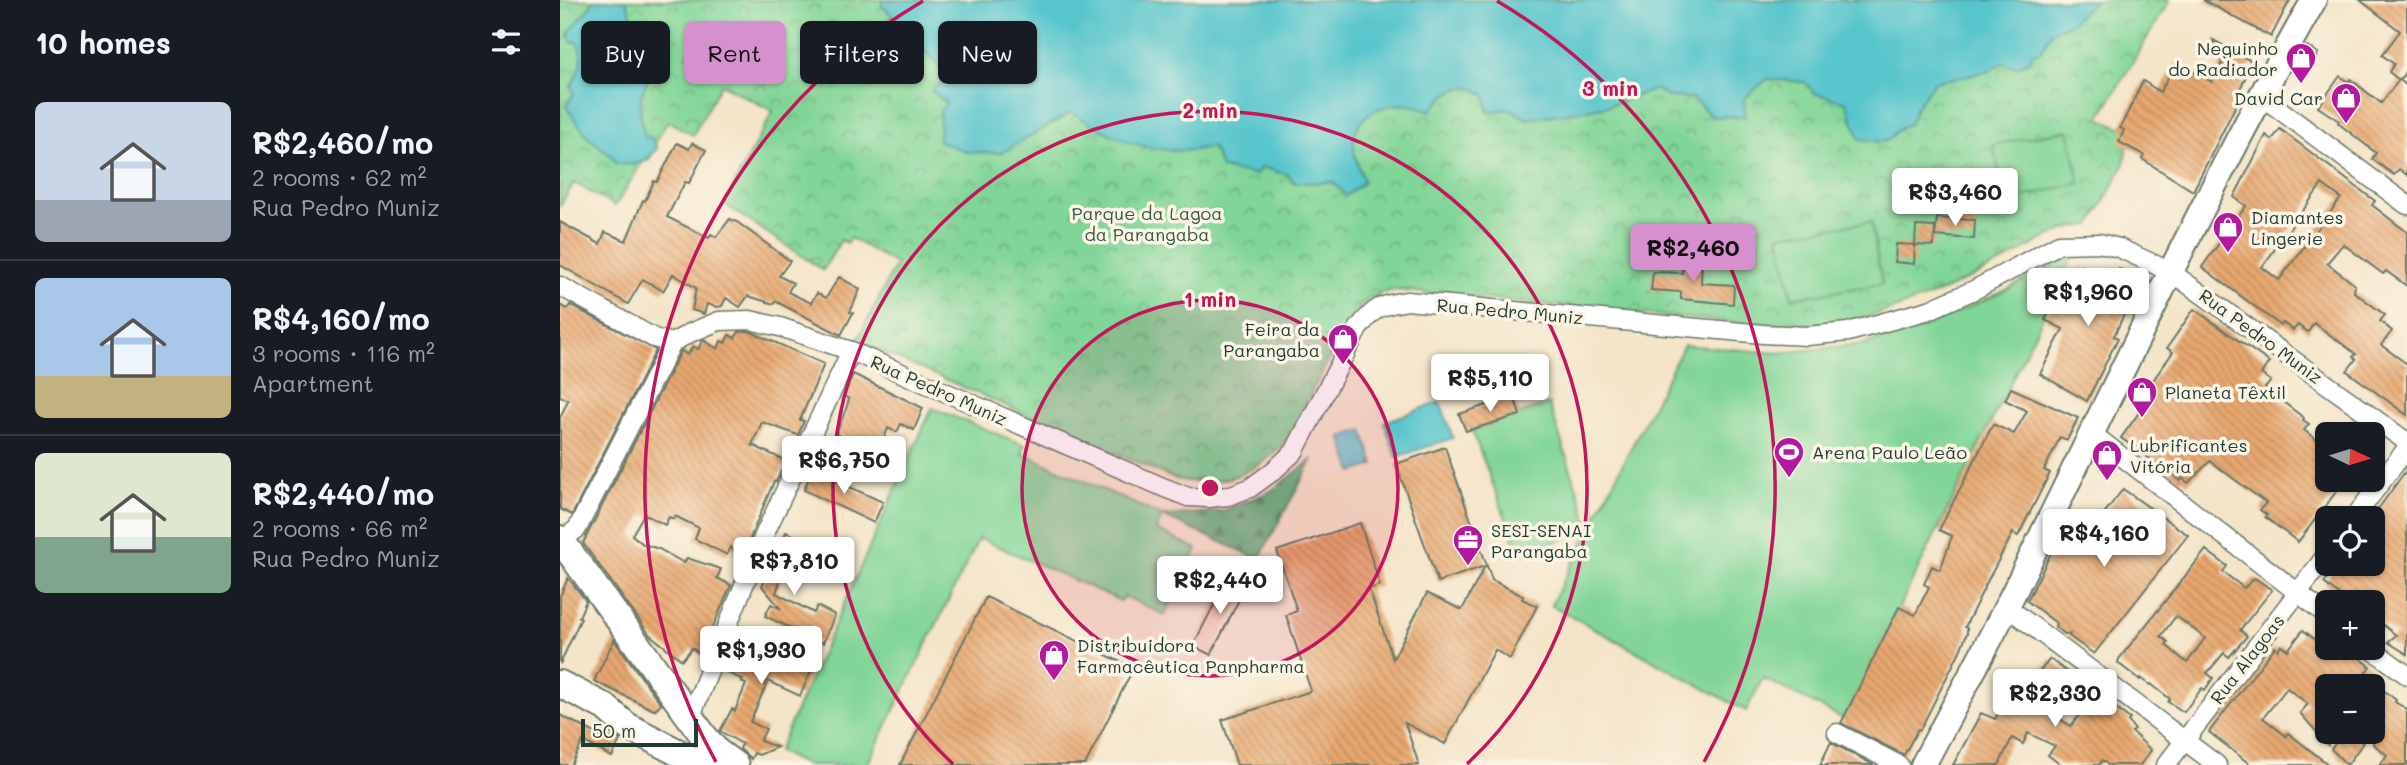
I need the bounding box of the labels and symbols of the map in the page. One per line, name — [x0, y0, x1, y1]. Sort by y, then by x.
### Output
place label: Neguinho do Radiador — [2168, 36, 2278, 81]
shop icon: Neguinho do Radiador — [2284, 41, 2318, 85]
text: 3 min — [1582, 74, 1638, 101]
shop icon: David Car — [2329, 81, 2363, 125]
place label: David Car — [2234, 86, 2323, 110]
text: 2 min — [1182, 96, 1238, 123]
pin: R$3,460 — [1890, 168, 2020, 228]
park label: Parque da Lagoa da Parangaba — [1072, 201, 1222, 246]
place label: Diamantes Lingerie — [2251, 205, 2343, 250]
shop icon: Diamantes Lingerie — [2211, 210, 2245, 254]
pin: R$2,460 — [1628, 224, 1758, 284]
pin: R$1,960 — [2023, 268, 2153, 328]
street label: Rua Pedro Muniz — [2194, 283, 2328, 389]
text: 1 min — [1184, 285, 1236, 312]
street label: Rua Pedro Muniz — [1436, 293, 1584, 329]
place label: Feira da Parangaba — [1223, 317, 1320, 362]
shop icon: Feira da Parangaba — [1326, 322, 1360, 366]
street label: Rua Pedro Muniz — [867, 349, 1011, 431]
pin: R$5,110 — [1425, 354, 1555, 414]
shop icon: Planeta Têxtil — [2125, 375, 2159, 419]
place label: Planeta Têxtil — [2165, 380, 2286, 404]
north arrow — [2315, 422, 2385, 492]
place label: Lubrificantes Vitória — [2130, 433, 2247, 478]
sports icon: Arena Paulo Leão — [1772, 435, 1806, 479]
pin: R$6,750 — [779, 436, 909, 496]
shop icon: Lubrificantes Vitória — [2090, 438, 2124, 482]
place label: Arena Paulo Leão — [1812, 440, 1967, 464]
centre of rings — [1198, 476, 1222, 500]
pin: R$4,160 — [2039, 510, 2169, 569]
place label: SESI-SENAI Parangaba — [1491, 518, 1591, 563]
office icon: SESI-SENAI Parangaba — [1451, 523, 1485, 567]
pin: R$7,810 — [729, 538, 859, 597]
pin: R$2,440 — [1155, 556, 1285, 616]
street label: Rua Alagoas — [2204, 609, 2290, 709]
pin: R$1,930 — [696, 626, 826, 686]
place label: Distribuidora Farmacêutica Panpharma — [1077, 633, 1305, 678]
shop icon: Distribuidora Farmacêutica Panpharma — [1037, 638, 1071, 682]
pin: R$2,330 — [1990, 670, 2120, 729]
scale bar — [581, 716, 698, 748]

